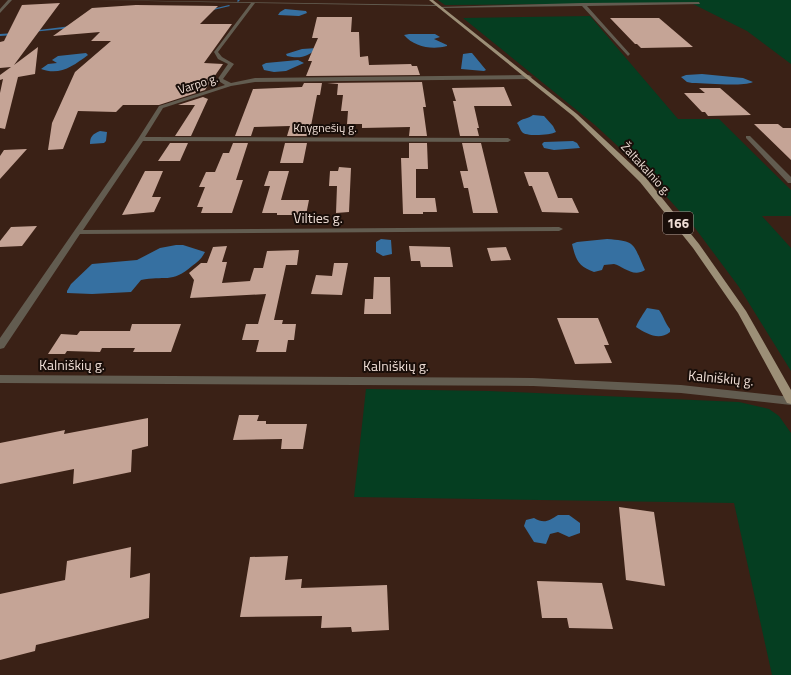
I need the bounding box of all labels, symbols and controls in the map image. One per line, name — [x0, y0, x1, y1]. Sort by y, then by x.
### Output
street label: Varpo g. — [175, 68, 220, 99]
street label: Knygnešių g. — [293, 118, 357, 137]
street label: Žaltakalnio g. — [617, 138, 676, 200]
street label: Vilties g. — [293, 207, 343, 228]
road number: 166 — [663, 212, 693, 234]
street label: Kalniškių g. — [39, 354, 105, 375]
street label: Kalniškių g. — [363, 355, 429, 376]
street label: Kalniškių g. — [687, 364, 755, 391]

